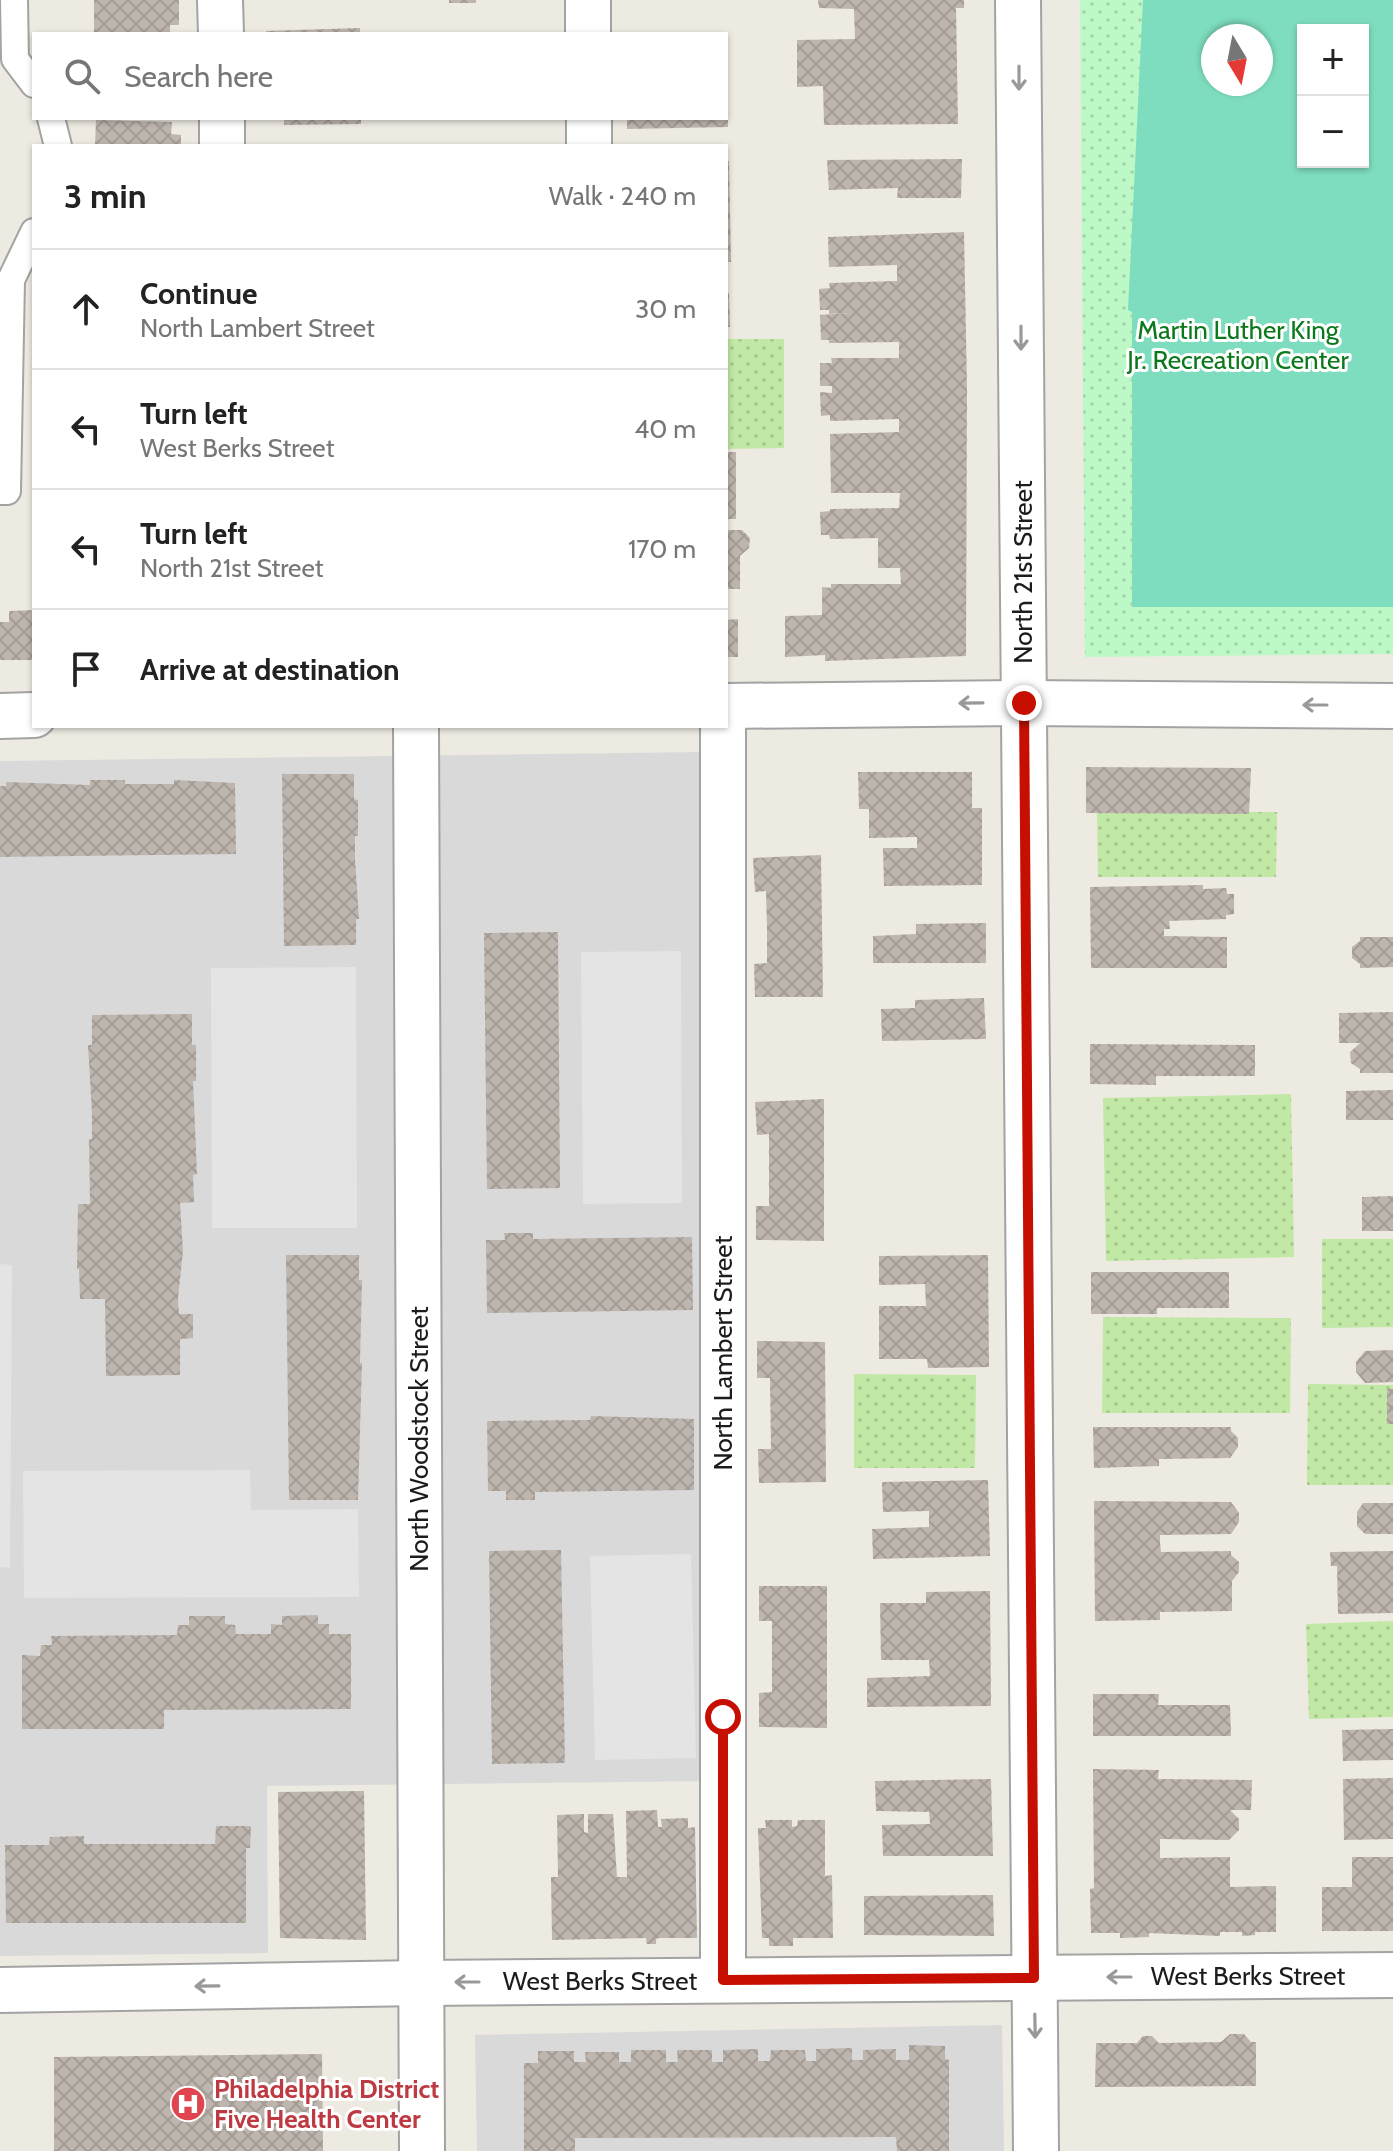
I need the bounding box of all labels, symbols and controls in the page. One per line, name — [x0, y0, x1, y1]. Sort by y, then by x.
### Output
north arrow — [1201, 24, 1273, 96]
map controls — [1297, 24, 1369, 168]
button: + — [1297, 24, 1369, 96]
search box — [32, 32, 728, 120]
icon: search — [60, 54, 104, 98]
text: Search here — [124, 58, 273, 95]
one-way arrow — [1011, 64, 1027, 91]
button: − — [1297, 96, 1369, 168]
text: 3 min — [64, 175, 146, 217]
text: Walk · 240 m — [549, 180, 696, 212]
text: Continue — [140, 275, 257, 312]
icon: ahead — [64, 287, 108, 331]
text: 30 m — [635, 293, 696, 325]
text: North Lambert Street — [140, 312, 375, 344]
park label: Martin Luther King Jr. Recreation Center — [1126, 314, 1349, 376]
one-way arrow — [1013, 324, 1029, 351]
text: Turn left — [140, 395, 248, 432]
icon: left — [64, 407, 108, 451]
text: 40 m — [634, 413, 696, 445]
text: West Berks Street — [140, 432, 334, 464]
street label: North 21st Street — [1007, 480, 1039, 664]
text: Turn left — [140, 515, 248, 552]
icon: left — [64, 527, 108, 571]
text: 170 m — [628, 533, 696, 565]
text: North 21st Street — [140, 552, 323, 584]
icon: arrive — [64, 647, 108, 691]
text: Arrive at destination — [140, 651, 400, 688]
route end — [1006, 685, 1042, 721]
one-way arrow — [958, 695, 985, 711]
one-way arrow — [1302, 697, 1329, 713]
street label: North Lambert Street — [707, 1235, 739, 1470]
street label: North Woodstock Street — [403, 1306, 435, 1572]
route start — [705, 1699, 741, 1735]
street label: West Berks Street — [1151, 1960, 1345, 1992]
street label: West Berks Street — [503, 1965, 697, 1997]
one-way arrow — [1106, 1969, 1133, 1985]
one-way arrow — [454, 1975, 481, 1990]
one-way arrow — [194, 1979, 221, 1994]
one-way arrow — [1027, 2012, 1043, 2039]
place label: Philadelphia District Five Health Center — [214, 2073, 439, 2135]
hospital icon: Philadelphia District Five Health Center — [169, 2085, 207, 2123]

